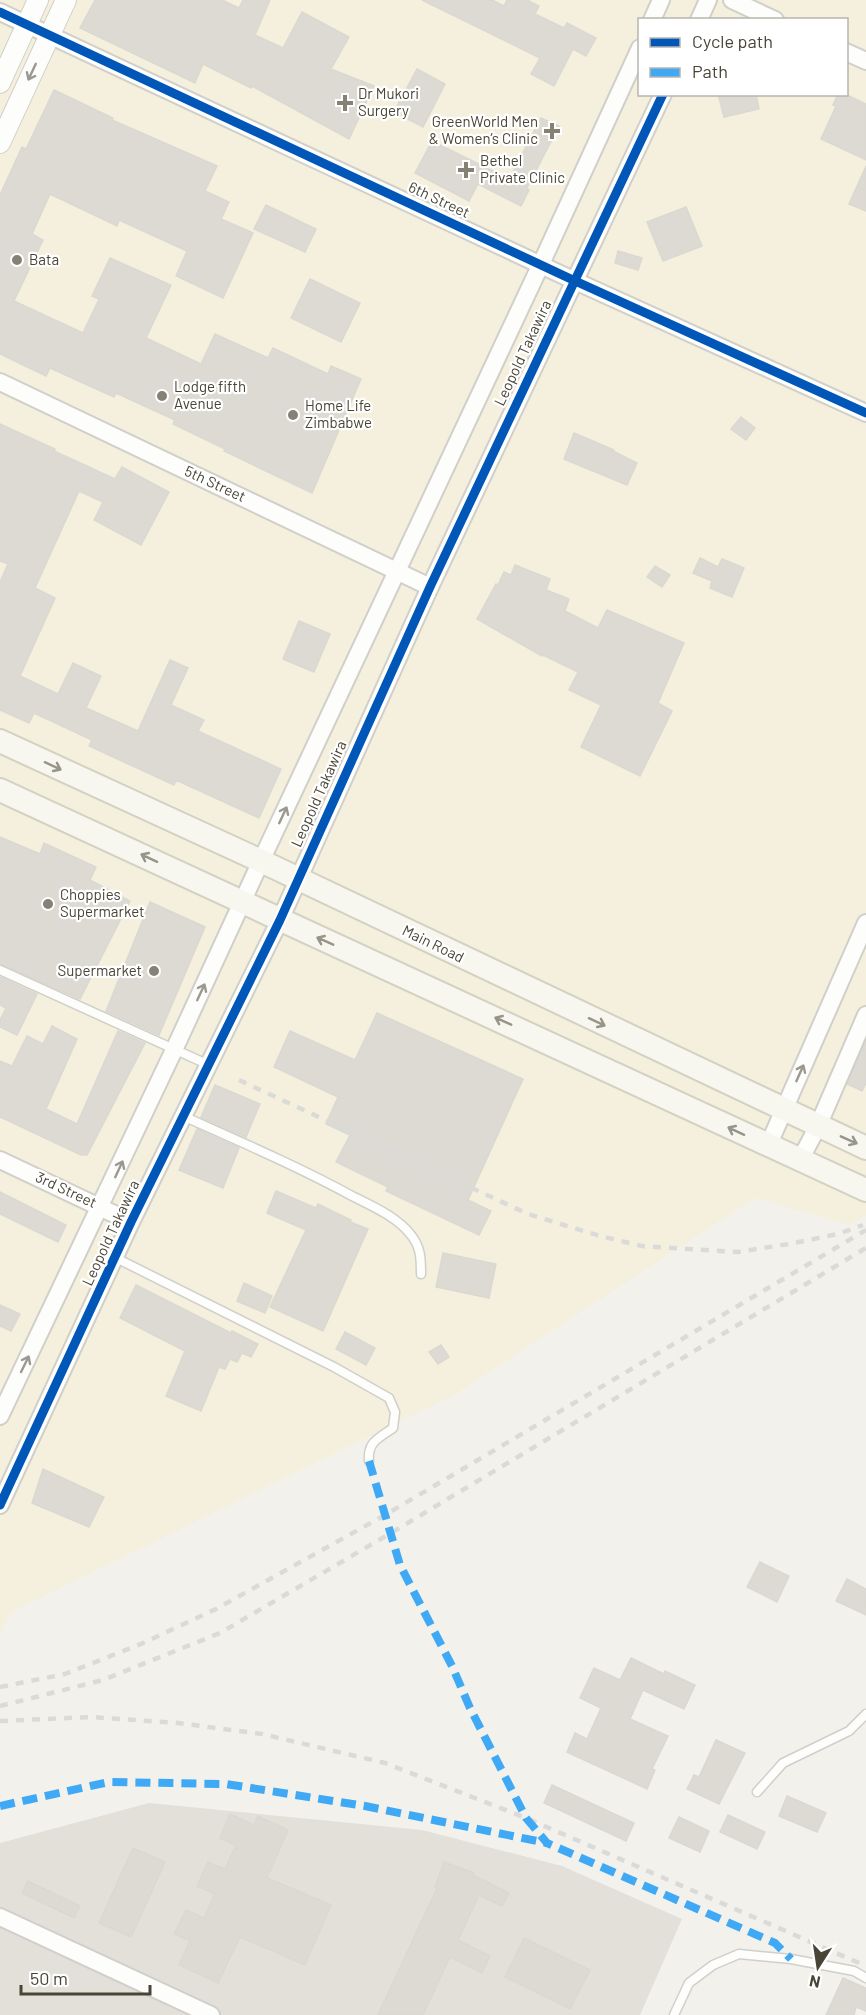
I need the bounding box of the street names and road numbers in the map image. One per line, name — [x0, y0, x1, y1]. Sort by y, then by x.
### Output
street label: 6th Street — [406, 177, 473, 221]
street label: Leopold Takawira — [490, 297, 554, 408]
street label: 5th Street — [182, 461, 249, 505]
street label: Leopold Takawira — [287, 738, 350, 849]
street label: Main Road — [400, 920, 467, 966]
street label: 3rd Street — [33, 1167, 100, 1211]
street label: Leopold Takawira — [78, 1177, 142, 1288]

